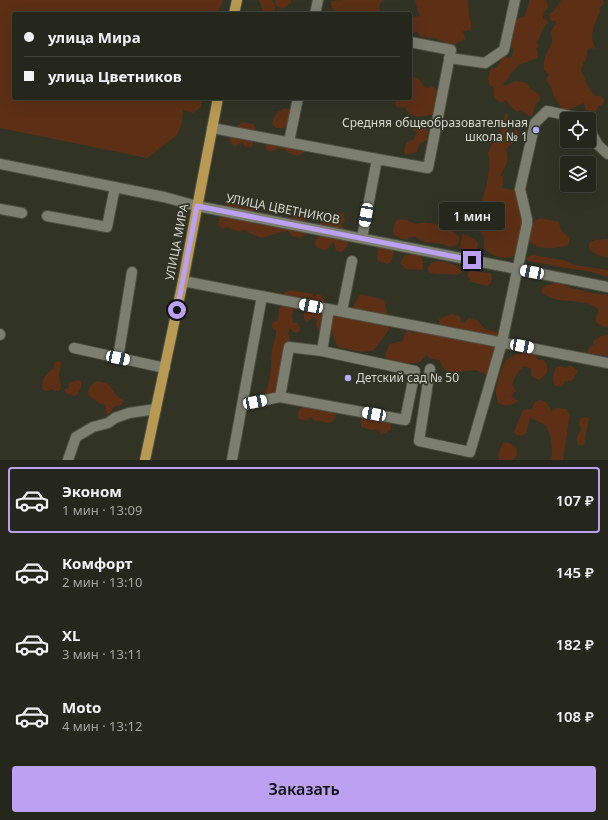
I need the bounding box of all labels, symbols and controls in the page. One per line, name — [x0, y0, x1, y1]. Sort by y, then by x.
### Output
text: улица Мира — [48, 27, 141, 47]
text: улица Цветников — [48, 66, 182, 86]
map controls — [560, 112, 596, 192]
button: locate — [560, 112, 596, 148]
place label: Средняя общеобразовательная школа № 1 — [342, 114, 528, 145]
marker: Средняя общеобразовательная школа № 1 — [531, 125, 541, 135]
button: layers — [560, 156, 596, 192]
street label: УЛИЦА ЦВЕТНИКОВ — [225, 189, 342, 228]
street label: УЛИЦА МИРА — [161, 202, 192, 282]
car — [358, 202, 374, 228]
callout: 1 мин — [439, 202, 505, 230]
text: 1 мин — [453, 207, 491, 225]
route end — [463, 251, 481, 269]
car — [519, 264, 545, 280]
car — [298, 298, 324, 314]
route start — [168, 301, 186, 319]
car — [509, 338, 535, 354]
car — [105, 350, 131, 366]
place label: Детский сад № 50 — [356, 369, 459, 386]
marker: Детский сад № 50 — [343, 373, 353, 383]
car — [242, 394, 268, 410]
car — [361, 406, 387, 422]
text: Эконом — [62, 481, 122, 501]
icon: car — [14, 482, 50, 518]
text: 107 ₽ — [555, 490, 594, 510]
text: 1 мин · 13:09 — [62, 501, 142, 519]
text: Комфорт — [62, 553, 132, 573]
icon: car — [14, 554, 50, 590]
text: 145 ₽ — [555, 562, 594, 582]
text: 2 мин · 13:10 — [62, 573, 142, 591]
text: XL — [62, 625, 80, 645]
icon: car — [14, 626, 50, 662]
text: 182 ₽ — [555, 634, 594, 654]
text: 3 мин · 13:11 — [62, 645, 142, 663]
text: Moto — [62, 697, 101, 717]
icon: car — [14, 698, 50, 734]
text: 108 ₽ — [555, 706, 594, 726]
text: 4 мин · 13:12 — [62, 717, 142, 735]
button: Заказать — [12, 766, 596, 812]

